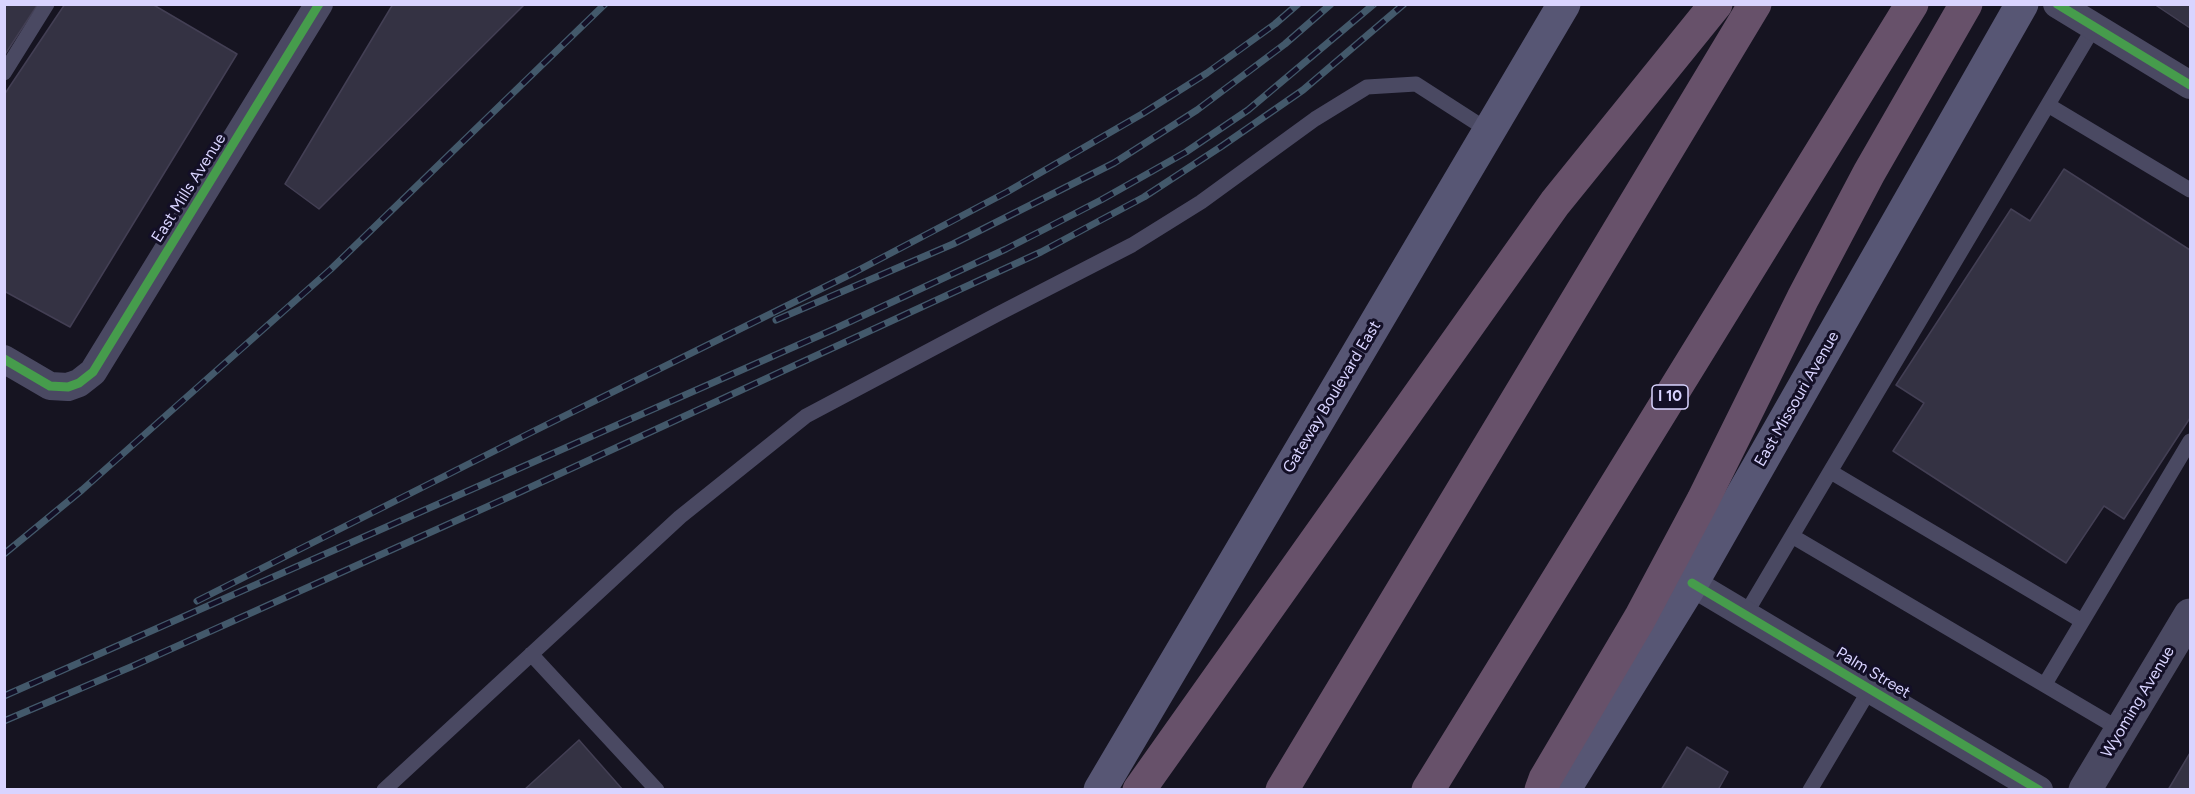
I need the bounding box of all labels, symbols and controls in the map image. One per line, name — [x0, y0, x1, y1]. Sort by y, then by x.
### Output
street label: East Mills Avenue — [148, 130, 230, 246]
street label: Gateway Boulevard East — [1279, 318, 1385, 476]
street label: East Missouri Avenue — [1751, 328, 1843, 470]
road number: I 10 — [1652, 385, 1688, 409]
street label: Palm Street — [1832, 643, 1914, 703]
street label: Wyoming Avenue — [2097, 643, 2179, 761]

